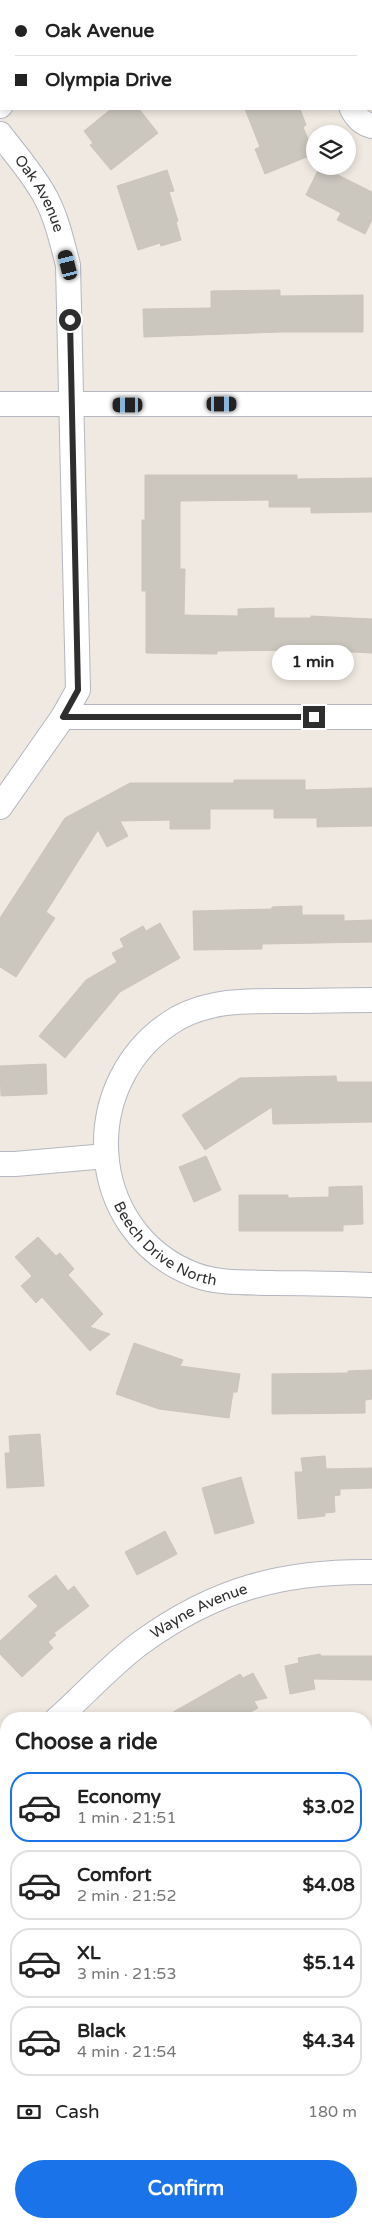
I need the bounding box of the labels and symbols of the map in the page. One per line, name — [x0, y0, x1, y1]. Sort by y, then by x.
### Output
street label: Oak Avenue — [11, 151, 68, 234]
car — [57, 249, 78, 281]
route start — [59, 309, 81, 331]
car — [207, 397, 237, 412]
car — [113, 398, 143, 413]
callout: 1 min — [273, 644, 355, 680]
route end — [303, 706, 325, 728]
street label: Beech Drive North — [110, 1198, 218, 1289]
street label: Wayne Avenue — [147, 1579, 250, 1642]

